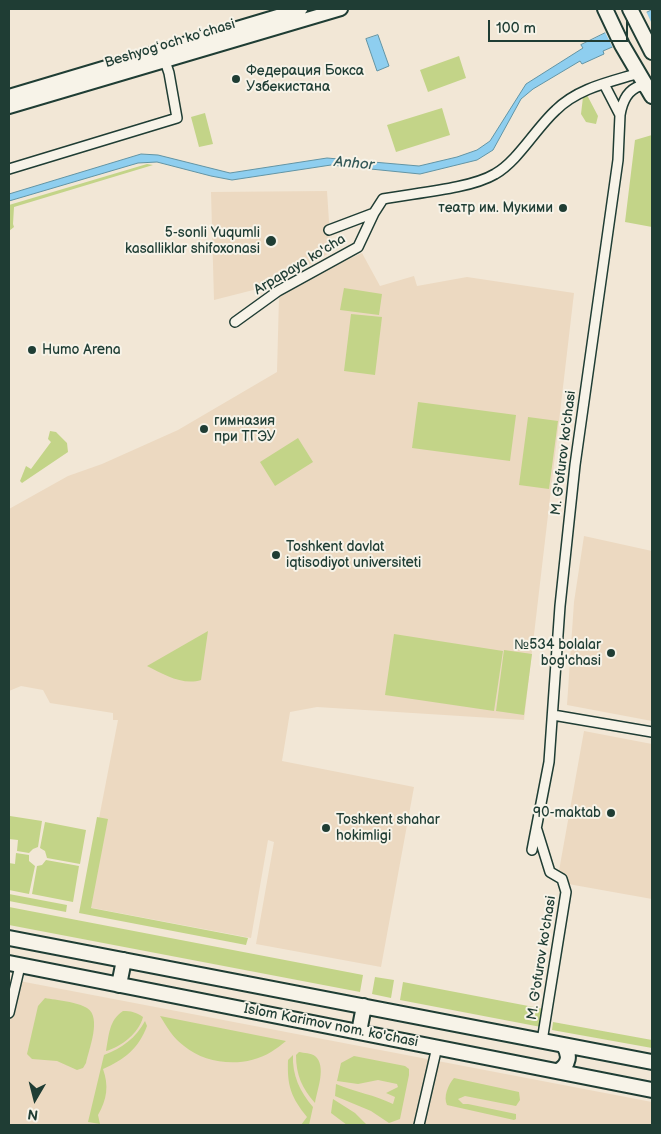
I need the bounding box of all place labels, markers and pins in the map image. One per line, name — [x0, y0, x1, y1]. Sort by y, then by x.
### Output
place label: Федерация Бокса Узбекистана — [246, 63, 364, 95]
marker: Федерация Бокса Узбекистана — [230, 73, 242, 85]
place label: театр им. Мукими — [438, 200, 553, 216]
marker: театр им. Мукими — [557, 202, 569, 214]
place label: 5-sonli Yuqumli kasalliklar shifoxonasi — [125, 225, 260, 258]
marker: 5-sonli Yuqumli kasalliklar shifoxonasi — [264, 234, 278, 248]
place label: Humo Arena — [42, 342, 121, 358]
marker: Humo Arena — [26, 344, 38, 356]
place label: гимназия при ТГЭУ — [214, 413, 276, 446]
marker: гимназия при ТГЭУ — [198, 423, 210, 435]
place label: Toshkent davlat iqtisodiyot universiteti — [286, 539, 421, 572]
marker: Toshkent davlat iqtisodiyot universiteti — [270, 549, 282, 561]
place label: №534 bolalar bog'chasi — [514, 637, 601, 670]
marker: №534 bolalar bog'chasi — [605, 647, 617, 659]
place label: 90-maktab — [533, 805, 601, 821]
marker: 90-maktab — [605, 807, 617, 819]
place label: Toshkent shahar hokimligi — [336, 812, 440, 844]
marker: Toshkent shahar hokimligi — [320, 822, 332, 834]

